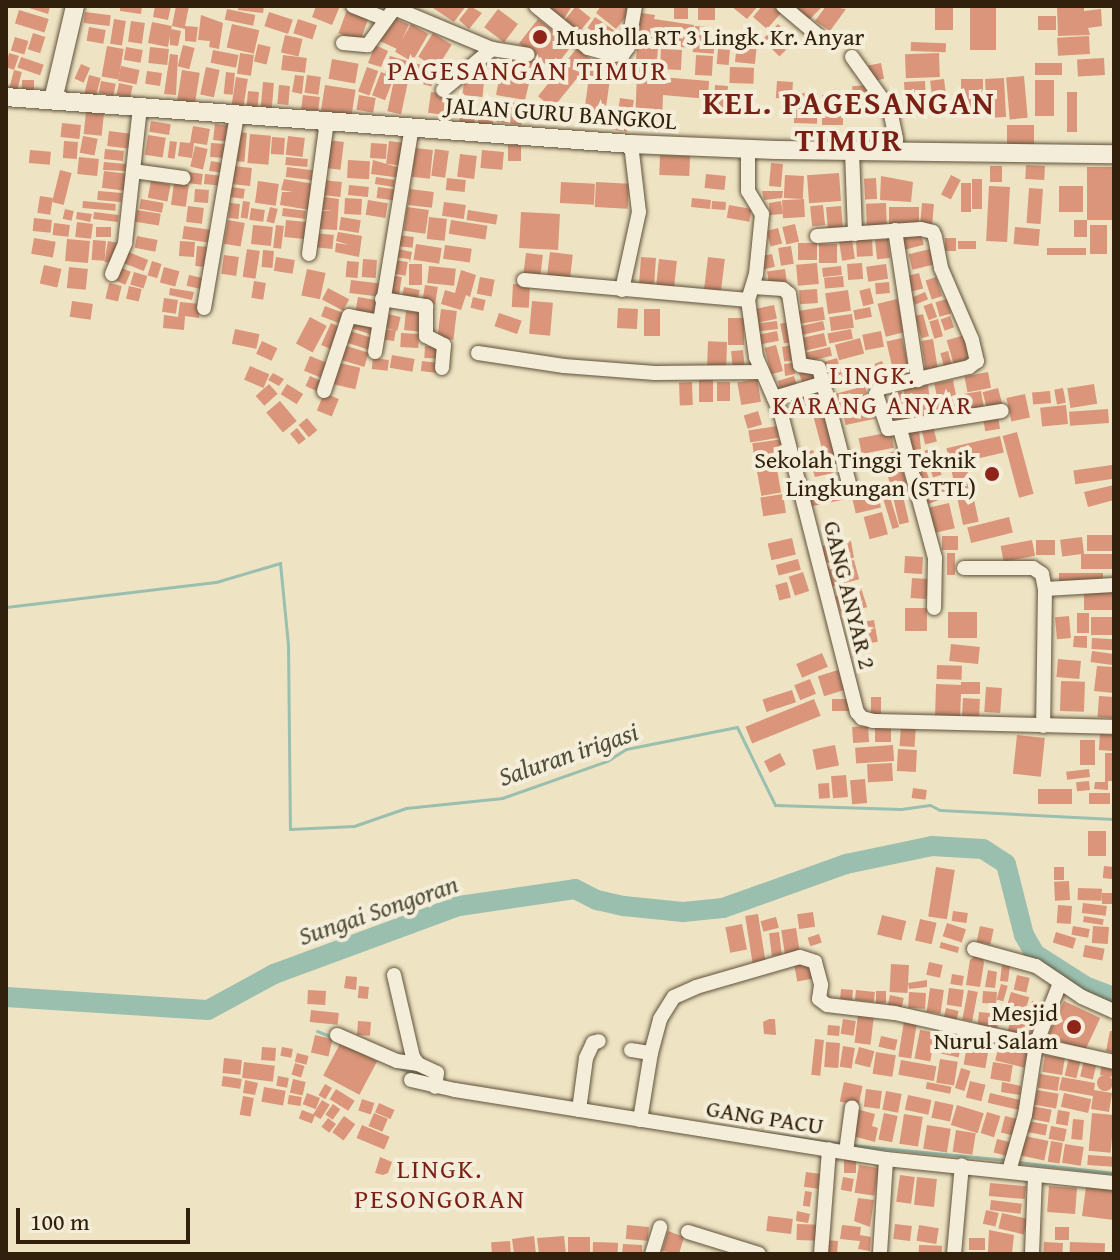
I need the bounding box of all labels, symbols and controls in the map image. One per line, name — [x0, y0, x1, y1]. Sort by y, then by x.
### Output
place label: Musholla RT 3 Lingk. Kr. Anyar — [556, 23, 864, 51]
marker: Musholla RT 3 Lingk. Kr. Anyar — [531, 28, 549, 46]
district label: PAGESANGAN TIMUR — [387, 53, 669, 87]
district label: KEL. PAGESANGAN TIMUR — [702, 85, 996, 160]
street label: JALAN GURU BANGKOL — [444, 91, 678, 135]
district label: LINGK. KARANG ANYAR — [772, 359, 974, 420]
place label: Sekolah Tinggi Teknik Lingkungan (STTL) — [754, 446, 976, 502]
marker: Sekolah Tinggi Teknik Lingkungan (STTL) — [983, 465, 1001, 483]
street label: GANG ANYAR 2 — [818, 518, 882, 672]
water label: Saluran irigasi — [494, 716, 642, 792]
water label: Sungai Songoran — [294, 868, 462, 952]
place label: Mesjid Nurul Salam — [934, 999, 1058, 1055]
marker: Mesjid Nurul Salam — [1065, 1018, 1083, 1036]
street label: GANG PACU — [704, 1094, 826, 1140]
district label: LINGK. PESONGORAN — [354, 1153, 526, 1214]
scale bar — [20, 1192, 194, 1242]
text: 100 m — [30, 1204, 90, 1239]

